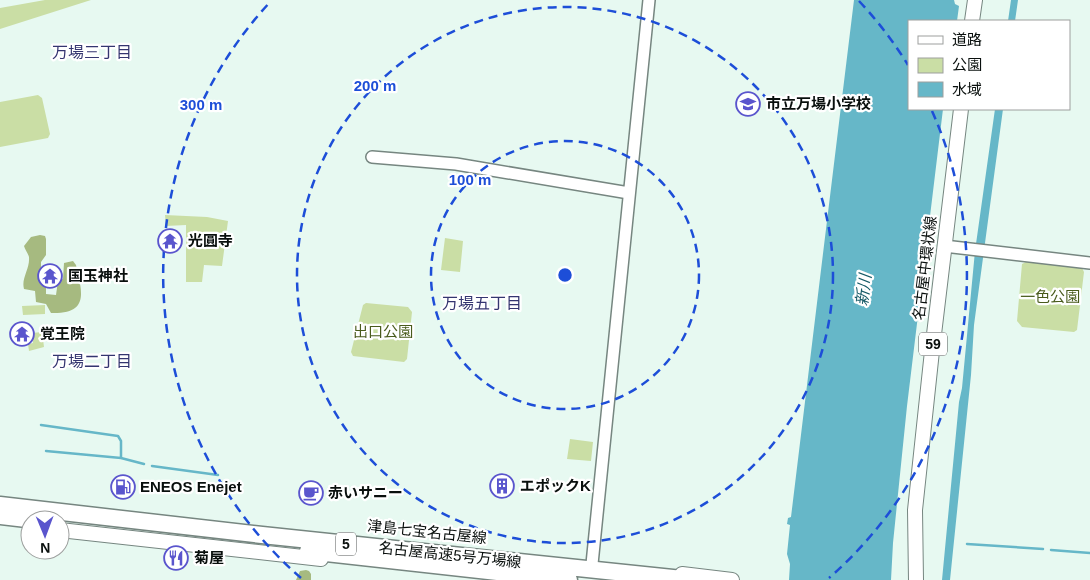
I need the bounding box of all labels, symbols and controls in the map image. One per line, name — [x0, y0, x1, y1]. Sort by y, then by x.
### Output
legend — [908, 20, 1070, 110]
text: 道路 — [952, 31, 982, 48]
district label: 万場三丁目 — [52, 44, 132, 61]
text: 公園 — [952, 56, 982, 73]
text: 200 m — [354, 77, 396, 94]
text: 水域 — [952, 81, 982, 98]
school or university icon: 市立万場小学校 — [735, 91, 761, 117]
place label: 市立万場小学校 — [766, 95, 871, 112]
text: 300 m — [180, 96, 222, 113]
text: 100 m — [449, 171, 491, 188]
street label: 名古屋中環状線 — [910, 215, 939, 321]
temple icon: 光圓寺 — [157, 228, 183, 254]
place label: 光圓寺 — [188, 232, 233, 249]
temple icon: 国玉神社 — [37, 263, 63, 289]
centre of rings — [556, 266, 574, 284]
place label: 国玉神社 — [68, 267, 128, 284]
water label: 新川 — [853, 271, 874, 307]
park label: 一色公園 — [1020, 288, 1080, 305]
district label: 万場五丁目 — [442, 295, 522, 312]
temple icon: 覚王院 — [9, 321, 35, 347]
park label: 出口公園 — [353, 323, 413, 340]
place label: 覚王院 — [40, 325, 85, 342]
road number: 59 — [919, 332, 947, 356]
district label: 万場二丁目 — [52, 353, 132, 370]
building icon: エポックK — [489, 473, 515, 499]
fuel station icon: ENEOS Enejet — [110, 474, 136, 500]
place label: エポックK — [520, 477, 591, 494]
place label: ENEOS Enejet — [140, 478, 242, 495]
cafe icon: 赤いサニー — [298, 480, 324, 506]
place label: 赤いサニー — [328, 484, 403, 501]
north arrow — [20, 510, 70, 560]
street label: 津島七宝名古屋線 — [366, 517, 488, 546]
road number: 5 — [336, 532, 356, 556]
street label: 名古屋高速5号万場線 — [378, 539, 522, 570]
text: N — [40, 540, 50, 556]
restaurant icon: 菊屋 — [163, 545, 189, 571]
place label: 菊屋 — [194, 549, 224, 566]

